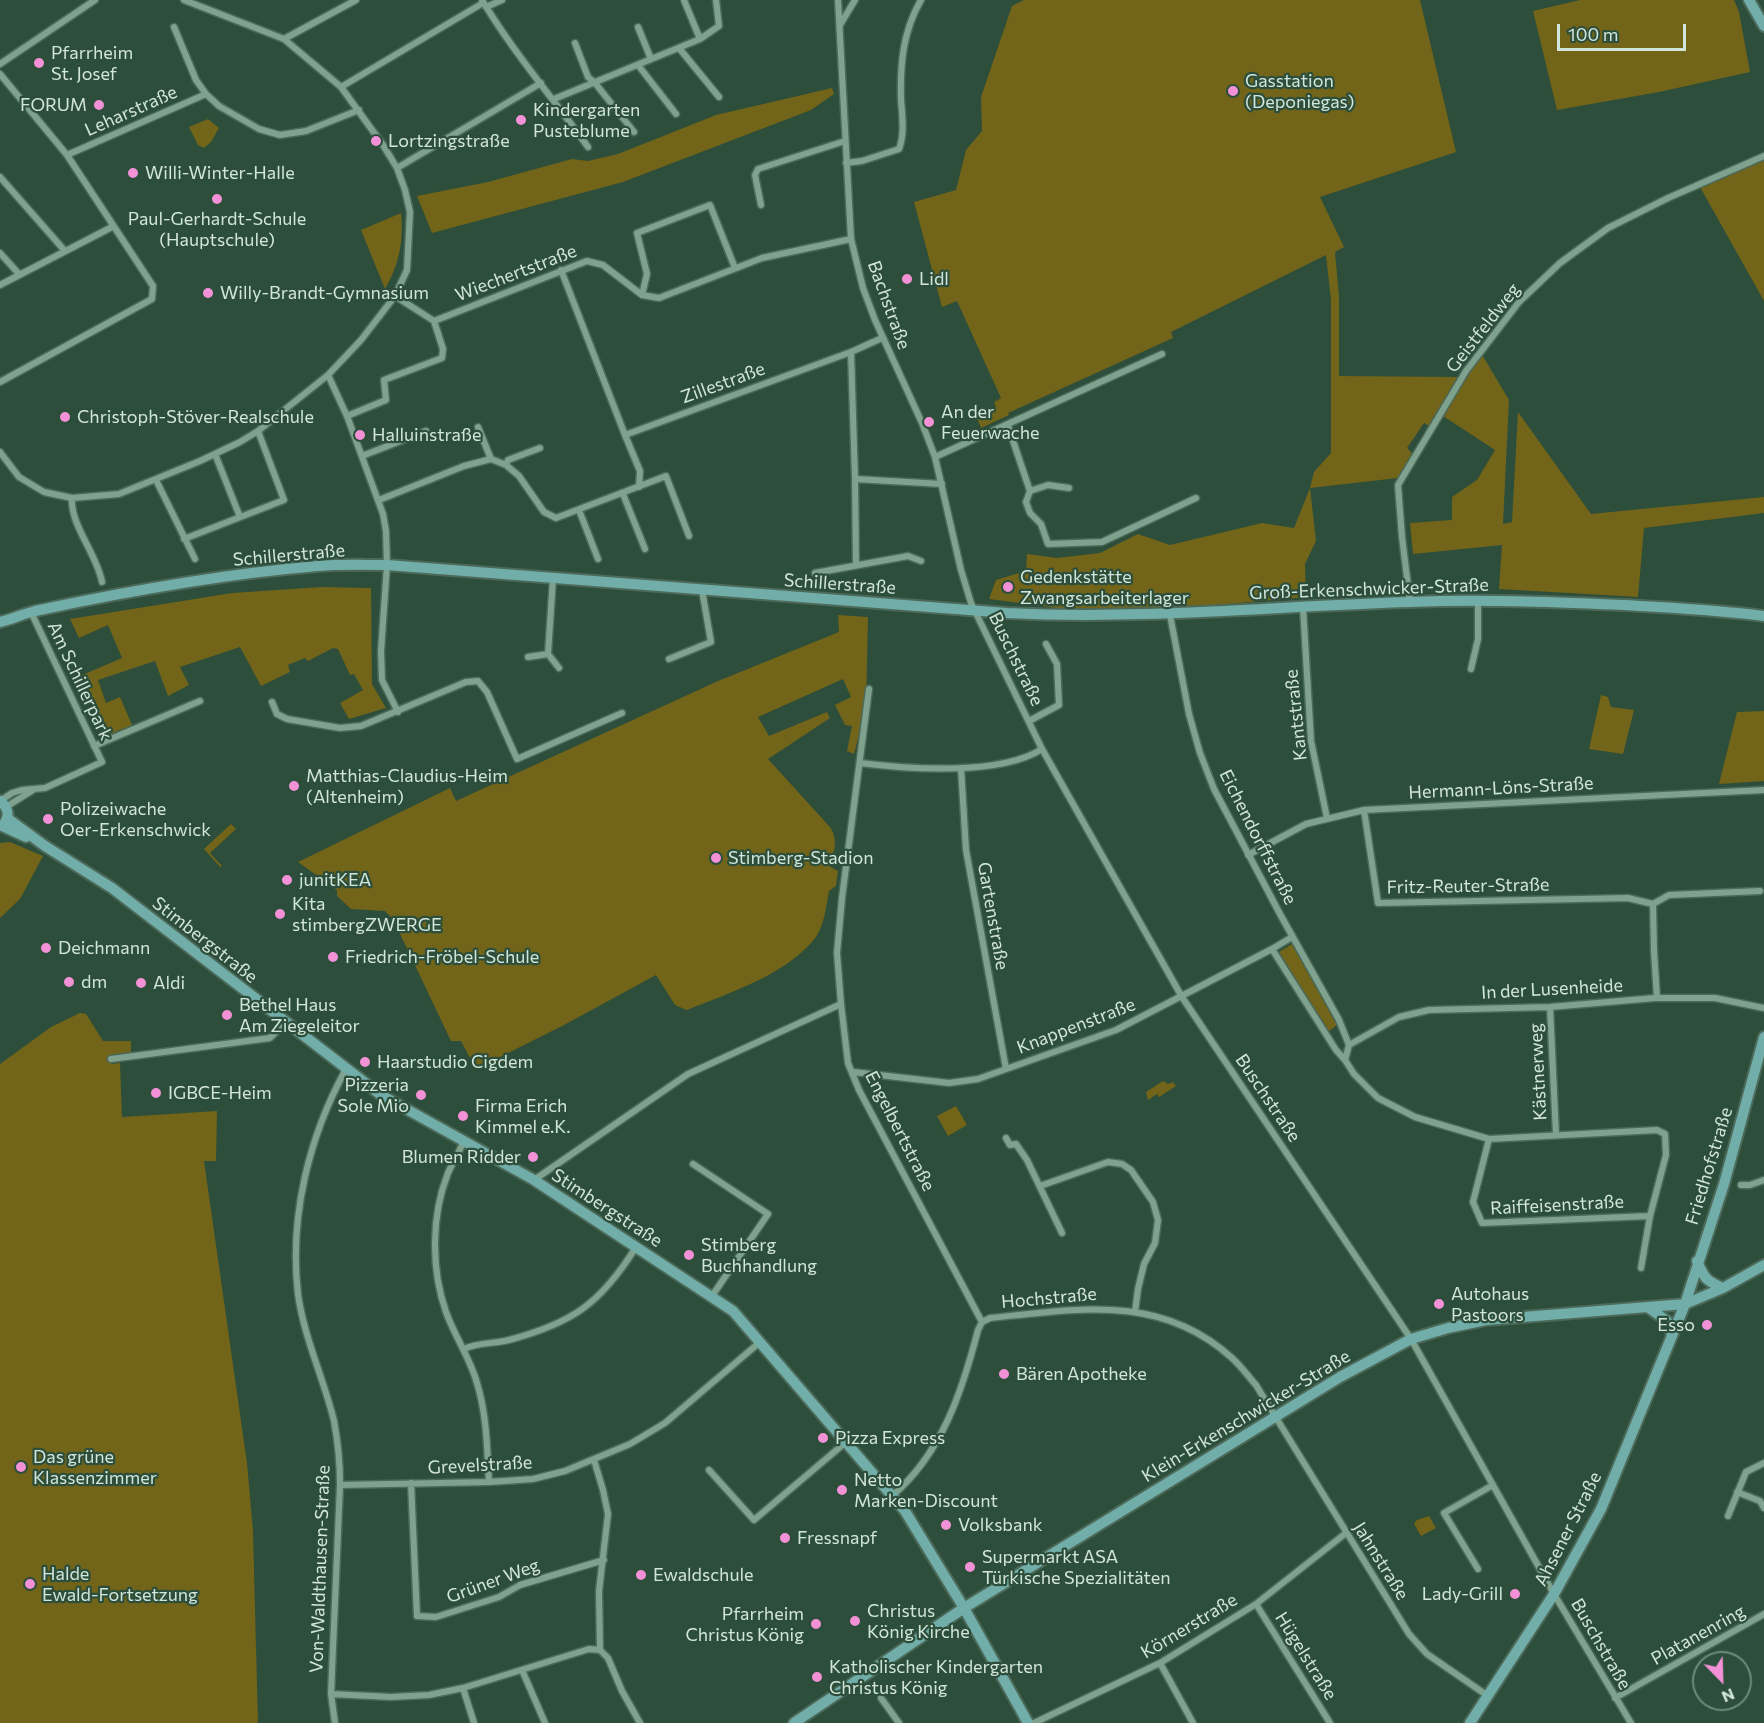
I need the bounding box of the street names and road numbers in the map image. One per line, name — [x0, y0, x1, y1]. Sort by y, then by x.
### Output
street label: Leharstraße — [81, 81, 181, 141]
street label: Wiechertstraße — [452, 240, 580, 306]
street label: Bachstraße — [863, 258, 915, 352]
street label: Geistfeldweg — [1441, 279, 1525, 377]
street label: Zillestraße — [678, 358, 768, 408]
street label: Schillerstraße — [232, 539, 346, 571]
street label: Schillerstraße — [783, 569, 897, 599]
street label: Groß-Erkenschwicker-Straße — [1249, 574, 1489, 604]
street label: Buschstraße — [984, 609, 1048, 709]
street label: Am Schillerpark — [43, 618, 117, 744]
street label: Kantstraße — [1280, 668, 1312, 762]
street label: Eichendorffstraße — [1215, 766, 1301, 908]
street label: Hermann-Löns-Straße — [1408, 772, 1594, 804]
street label: Gartenstraße — [973, 860, 1013, 972]
street label: Fritz-Reuter-Straße — [1386, 874, 1550, 898]
street label: Stimbergstraße — [148, 892, 262, 988]
street label: In der Lusenheide — [1481, 974, 1623, 1004]
street label: Knappenstraße — [1014, 993, 1138, 1059]
street label: Kästnerweg — [1525, 1023, 1551, 1121]
street label: Buschstraße — [1231, 1050, 1305, 1146]
street label: Engelbertstraße — [860, 1067, 940, 1195]
street label: Friedhofstraße — [1681, 1105, 1737, 1227]
street label: Stimbergstraße — [548, 1164, 666, 1252]
street label: Raiffeisenstraße — [1490, 1191, 1624, 1219]
street label: Hochstraße — [1000, 1283, 1098, 1313]
street label: Klein-Erkenschwicker-Straße — [1138, 1345, 1354, 1487]
street label: Grevelstraße — [427, 1451, 533, 1479]
street label: Von-Waldthausen-Straße — [306, 1465, 334, 1673]
street label: Ahsener Straße — [1530, 1468, 1606, 1590]
street label: Jahnstraße — [1349, 1518, 1413, 1604]
street label: Grüner Weg — [444, 1554, 542, 1608]
street label: Körnerstraße — [1137, 1589, 1241, 1663]
street label: Buschstraße — [1566, 1595, 1636, 1693]
street label: Platanenring — [1647, 1600, 1749, 1670]
street label: Hügelstraße — [1270, 1608, 1342, 1704]

